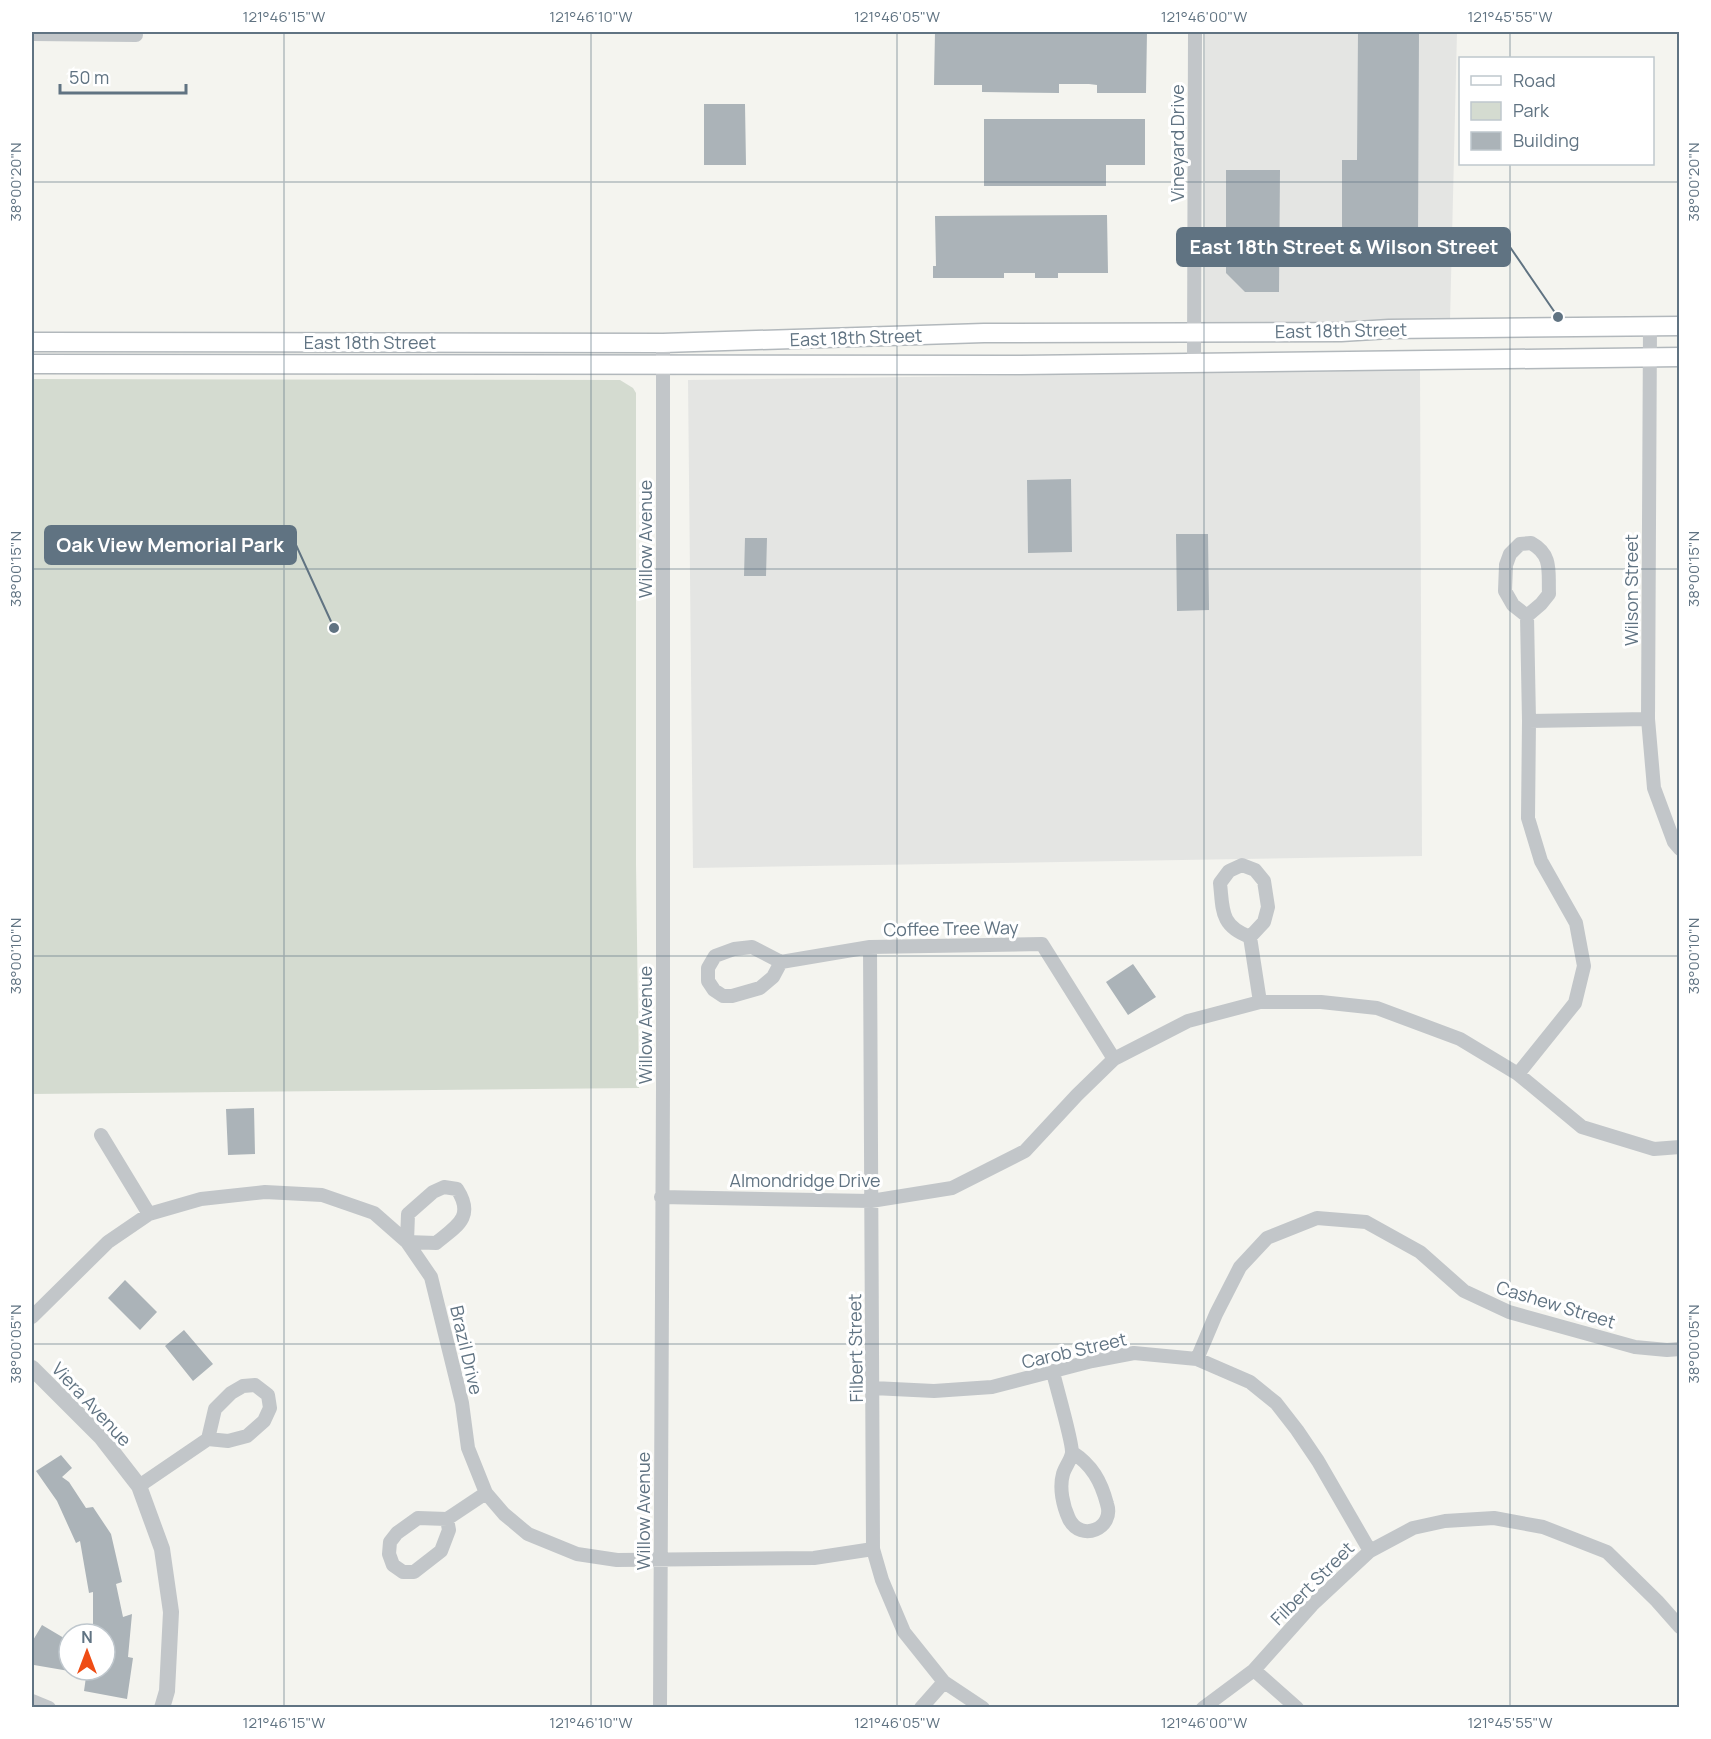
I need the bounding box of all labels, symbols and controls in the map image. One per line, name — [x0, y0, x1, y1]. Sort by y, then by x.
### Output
text: 121°46'15"W — [243, 6, 325, 27]
text: 121°46'10"W — [549, 6, 633, 27]
text: 121°46'05"W — [854, 6, 940, 27]
text: 121°46'00"W — [1161, 6, 1247, 27]
text: 121°45'55"W — [1468, 6, 1552, 27]
scale bar — [60, 57, 186, 95]
legend — [1459, 57, 1654, 165]
text: 50 m — [69, 65, 109, 89]
text: Road — [1513, 68, 1556, 92]
street label: Vineyard Drive — [1165, 84, 1189, 202]
text: Park — [1513, 98, 1550, 122]
text: Building — [1513, 128, 1579, 152]
text: 38°00'20"N — [5, 142, 26, 222]
text: 38°00'20"N — [1683, 142, 1704, 222]
callout: East 18th Street & Wilson Street — [1177, 228, 1510, 266]
text: East 18th Street & Wilson Street — [1190, 233, 1498, 260]
street label: East 18th Street — [1275, 317, 1407, 343]
street label: East 18th Street — [789, 323, 923, 351]
street label: East 18th Street — [304, 330, 436, 354]
street label: Willow Avenue — [633, 480, 657, 598]
callout: Oak View Memorial Park — [45, 526, 296, 564]
text: 38°00'15"N — [5, 531, 26, 607]
text: Oak View Memorial Park — [56, 531, 285, 558]
text: 38°00'15"N — [1683, 531, 1704, 607]
street label: Wilson Street — [1619, 534, 1643, 646]
street label: Coffee Tree Way — [883, 915, 1019, 941]
text: 38°00'10"N — [5, 918, 26, 994]
text: 38°00'10"N — [1683, 918, 1704, 994]
street label: Willow Avenue — [633, 966, 657, 1084]
street label: Almondridge Drive — [730, 1168, 880, 1192]
street label: Cashew Street — [1493, 1274, 1619, 1334]
street label: Filbert Street — [842, 1293, 868, 1403]
street label: Brazil Drive — [445, 1303, 489, 1397]
text: 38°00'05"N — [5, 1304, 26, 1384]
text: 38°00'05"N — [1683, 1304, 1704, 1384]
street label: Carob Street — [1019, 1326, 1129, 1374]
street label: Viera Avenue — [47, 1357, 137, 1451]
street label: Willow Avenue — [631, 1452, 655, 1570]
street label: Filbert Street — [1265, 1536, 1359, 1630]
north arrow — [57, 1622, 117, 1682]
text: N — [81, 1626, 93, 1648]
text: 121°46'15"W — [243, 1712, 325, 1733]
text: 121°46'10"W — [549, 1712, 633, 1733]
text: 121°46'05"W — [854, 1712, 940, 1733]
text: 121°46'00"W — [1161, 1712, 1247, 1733]
text: 121°45'55"W — [1468, 1712, 1552, 1733]

